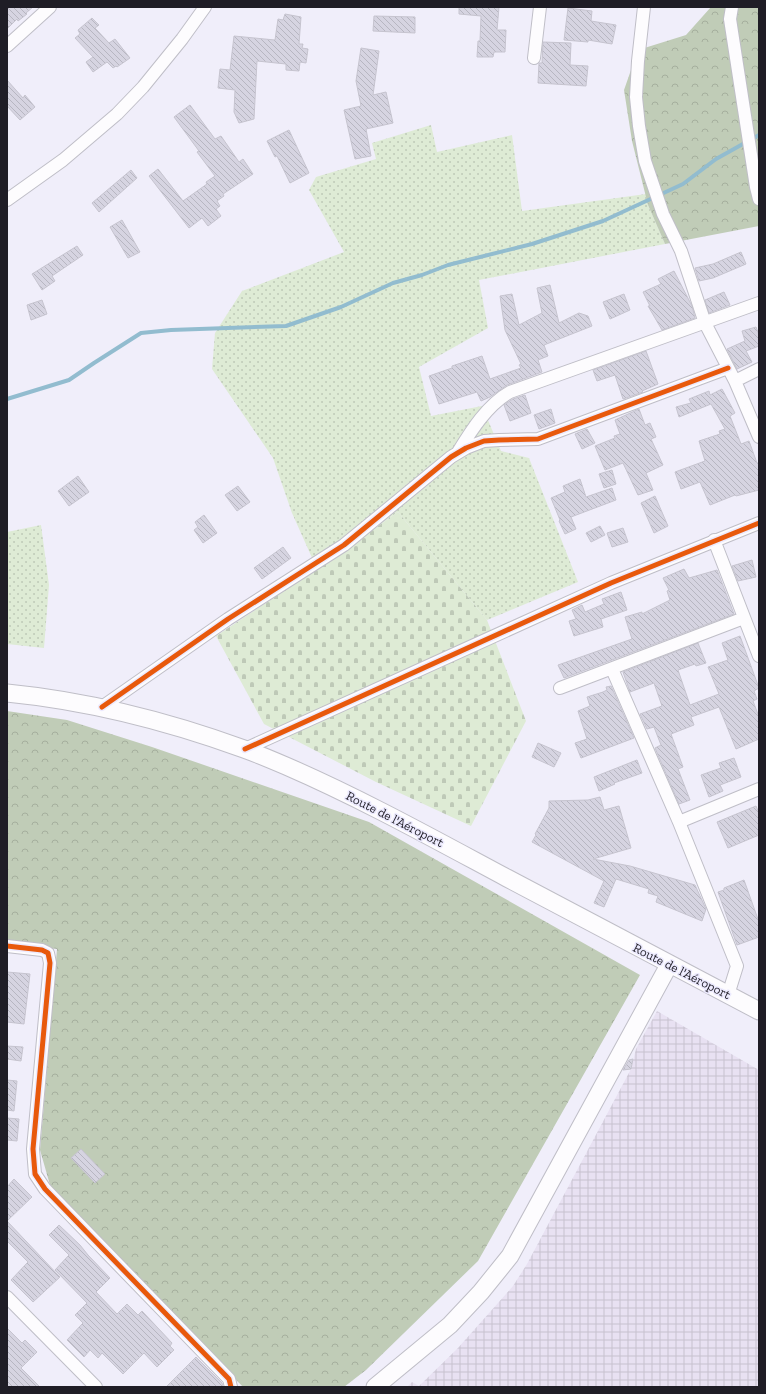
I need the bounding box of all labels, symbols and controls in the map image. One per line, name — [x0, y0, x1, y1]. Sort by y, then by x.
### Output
street label: Route de l'Aéroport — [344, 788, 446, 850]
street label: Route de l'Aéroport — [631, 940, 733, 1002]

